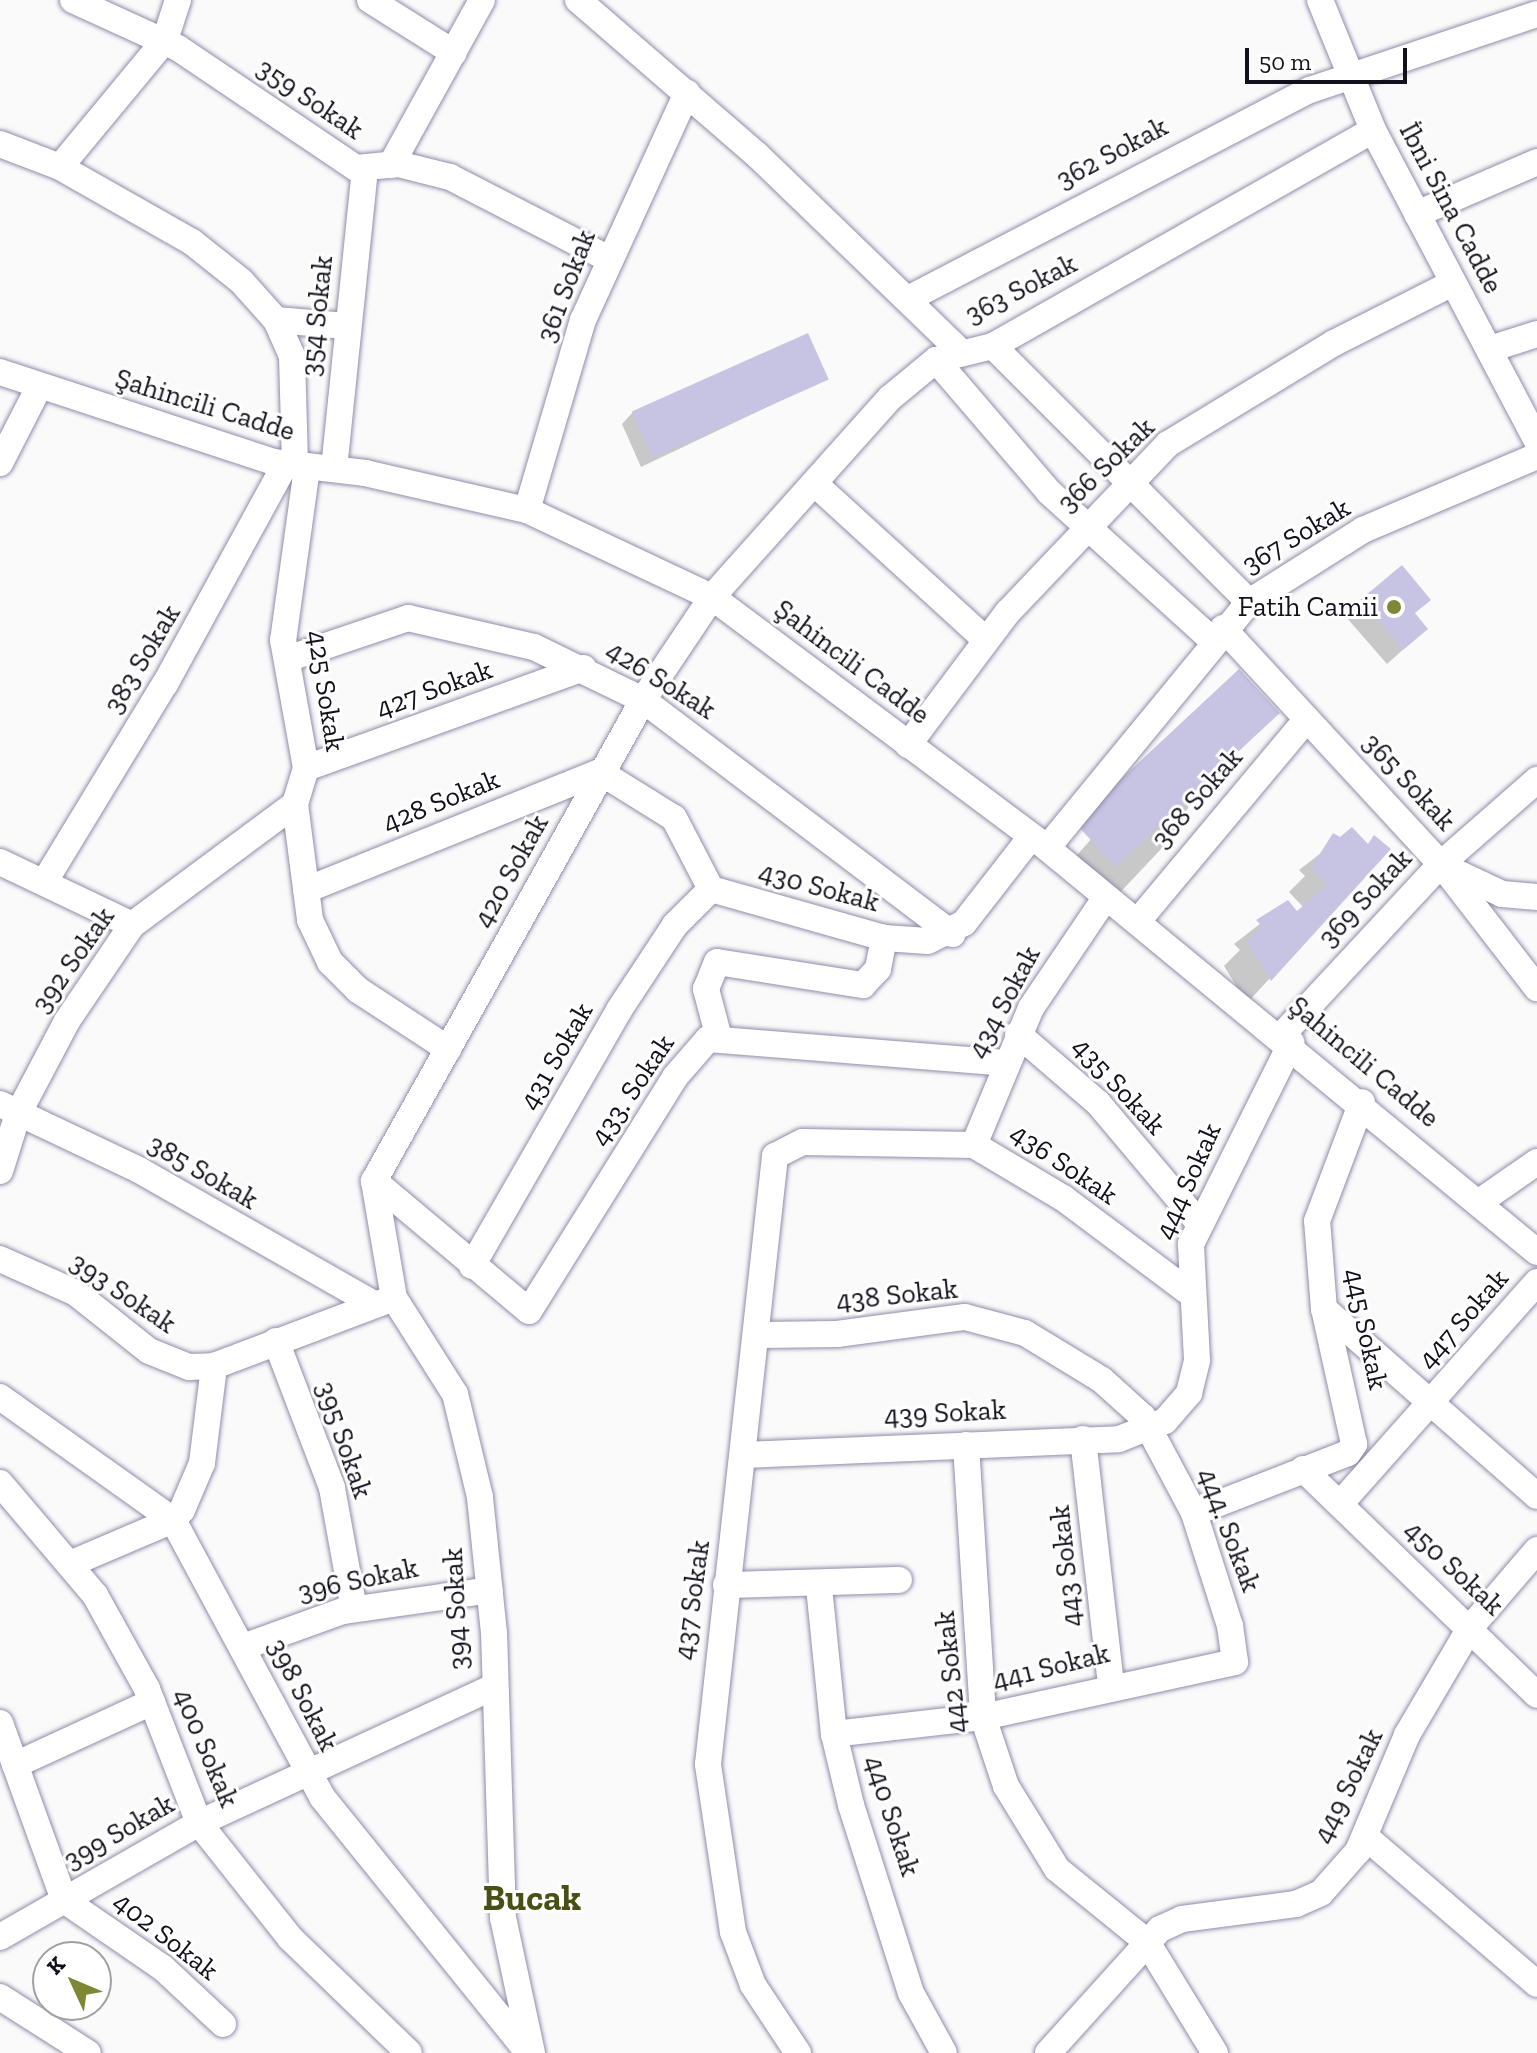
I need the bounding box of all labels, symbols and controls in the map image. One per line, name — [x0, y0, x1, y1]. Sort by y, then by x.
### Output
scale bar — [1249, 32, 1411, 82]
text: 50 m — [1259, 47, 1311, 76]
street label: 359 Sokak — [250, 51, 370, 147]
street label: 362 Sokak — [1051, 110, 1173, 196]
street label: İbni Sina Cadde — [1392, 117, 1510, 299]
street label: 361 Sokak — [529, 225, 603, 347]
street label: 363 Sokak — [960, 247, 1082, 331]
street label: 354 Sokak — [294, 254, 340, 378]
street label: Şahincili Cadde — [111, 362, 299, 448]
street label: 366 Sokak — [1051, 411, 1161, 519]
street label: 367 Sokak — [1236, 491, 1356, 581]
place label: Fatih Camii — [1237, 590, 1378, 624]
street label: Şahincili Cadde — [768, 593, 936, 731]
marker: Fatih Camii — [1385, 598, 1403, 616]
street label: 383 Sokak — [97, 599, 187, 719]
street label: 425 Sokak — [300, 628, 352, 754]
street label: 426 Sokak — [600, 633, 722, 727]
street label: 427 Sokak — [371, 653, 497, 725]
street label: 365 Sokak — [1355, 726, 1463, 838]
street label: 368 Sokak — [1144, 741, 1250, 855]
street label: 428 Sokak — [378, 762, 504, 840]
street label: 420 Sokak — [466, 809, 556, 933]
street label: 369 Sokak — [1311, 842, 1419, 954]
street label: 430 Sokak — [755, 855, 883, 919]
street label: 392 Sokak — [24, 901, 122, 1019]
street label: 434 Sokak — [960, 940, 1048, 1064]
street label: Şahincili Cadde — [1282, 989, 1446, 1135]
street label: 431 Sokak — [512, 997, 600, 1115]
street label: 433. Sokak — [583, 1028, 681, 1152]
street label: 435 Sokak — [1065, 1030, 1173, 1142]
street label: 436 Sokak — [1004, 1116, 1124, 1212]
street label: 444 Sokak — [1148, 1118, 1228, 1244]
street label: 385 Sokak — [142, 1127, 264, 1217]
street label: 393 Sokak — [64, 1245, 182, 1341]
street label: 447 Sokak — [1411, 1262, 1515, 1376]
street label: 445 Sokak — [1337, 1265, 1395, 1393]
street label: 438 Sokak — [835, 1272, 959, 1318]
street label: 395 Sokak — [308, 1377, 380, 1503]
street label: 439 Sokak — [883, 1393, 1007, 1433]
street label: 444. Sokak — [1190, 1464, 1268, 1596]
street label: 443 Sokak — [1043, 1503, 1089, 1629]
street label: 450 Sokak — [1397, 1513, 1511, 1623]
street label: 437 Sokak — [667, 1538, 717, 1662]
street label: 394 Sokak — [436, 1547, 476, 1671]
street label: 396 Sokak — [295, 1551, 421, 1609]
street label: 442 Sokak — [928, 1609, 974, 1735]
street label: 398 Sokak — [260, 1633, 346, 1757]
street label: 441 Sokak — [989, 1636, 1113, 1698]
street label: 400 Sokak — [166, 1684, 246, 1812]
street label: 449 Sokak — [1306, 1723, 1390, 1849]
street label: 440 Sokak — [857, 1752, 927, 1880]
street label: 399 Sokak — [58, 1787, 180, 1877]
district label: Bucak — [483, 1876, 581, 1920]
street label: 402 Sokak — [107, 1885, 225, 1987]
north arrow — [32, 1941, 112, 2021]
text: K — [41, 1951, 71, 1980]

